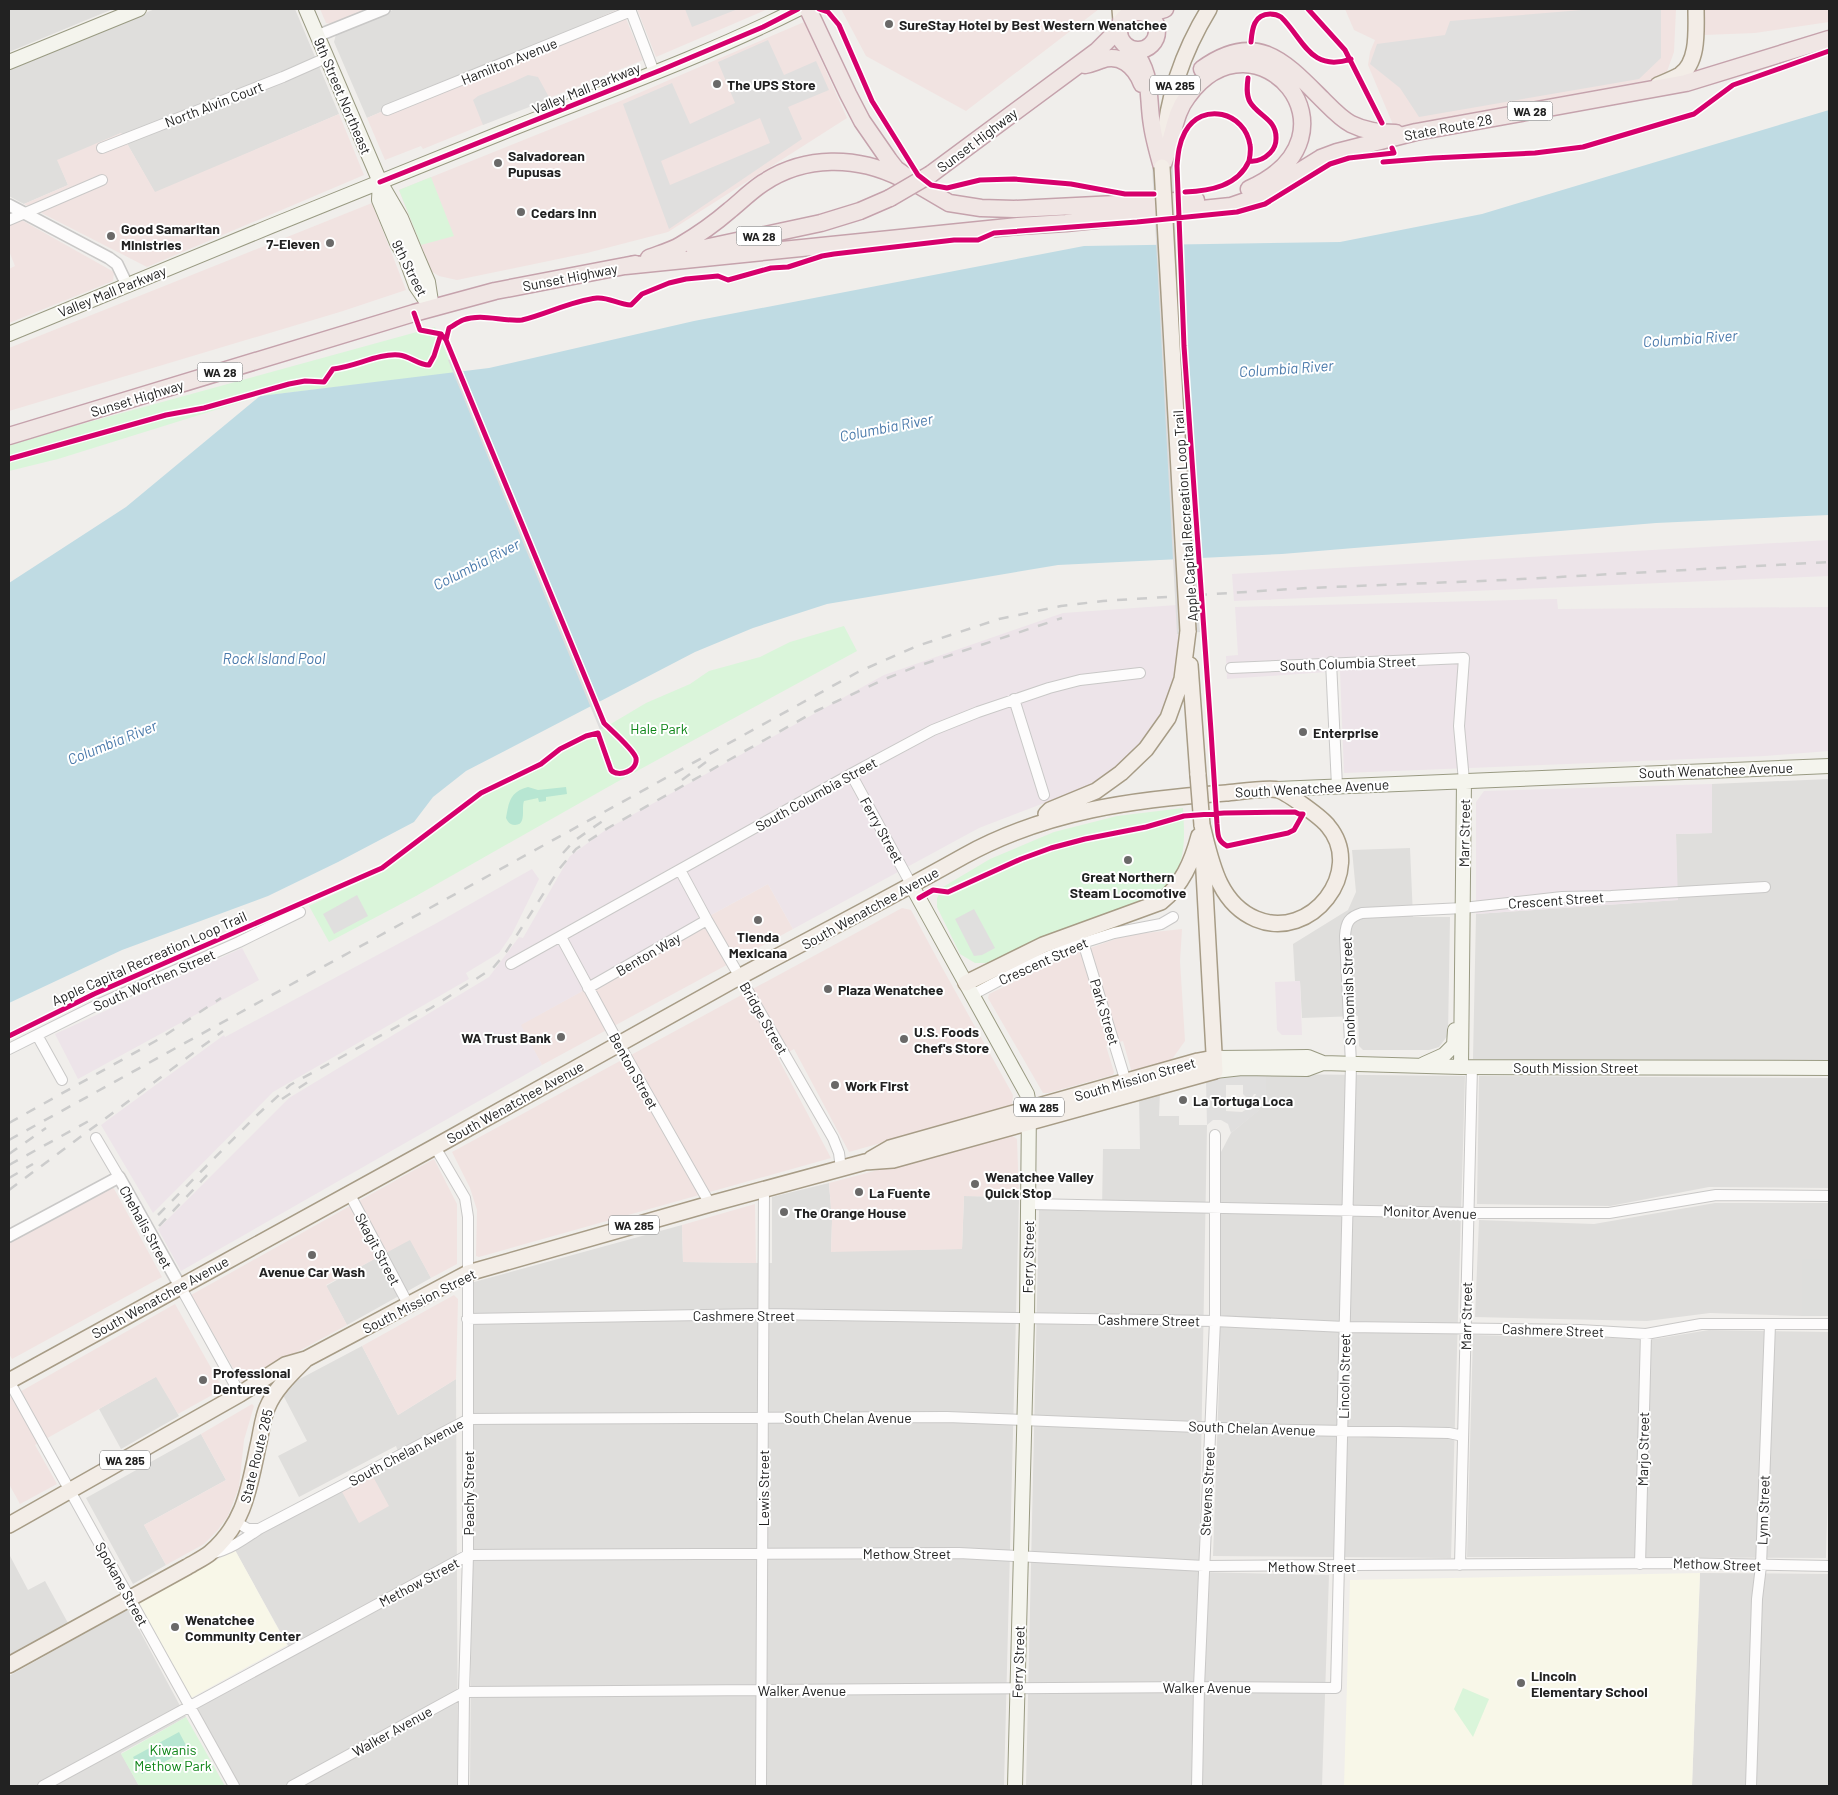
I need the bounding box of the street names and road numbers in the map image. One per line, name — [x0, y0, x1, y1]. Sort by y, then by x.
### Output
street label: Hamilton Avenue — [459, 34, 559, 88]
street label: 9th Street Northeast — [311, 35, 375, 157]
street label: Valley Mall Parkway — [529, 58, 643, 117]
road number: WA 285 — [1150, 76, 1200, 94]
street label: North Alvin Court — [162, 77, 266, 131]
road number: WA 28 — [1508, 102, 1552, 120]
street label: Sunset Highway — [933, 104, 1021, 176]
street label: State Route 28 — [1403, 110, 1493, 144]
road number: WA 28 — [736, 227, 782, 246]
street label: 9th Street — [389, 237, 431, 299]
street label: Sunset Highway — [521, 259, 619, 295]
street label: Valley Mall Parkway — [55, 261, 169, 320]
road number: WA 28 — [198, 362, 242, 382]
street label: Sunset Highway — [88, 376, 186, 420]
street label: Apple Capital Recreation Loop Trail — [1169, 410, 1201, 622]
street label: South Columbia Street — [1279, 652, 1417, 674]
street label: South Columbia Street — [752, 753, 880, 835]
street label: South Wenatchee Avenue — [1639, 759, 1793, 781]
street label: South Wenatchee Avenue — [1235, 775, 1389, 801]
street label: Ferry Street — [857, 794, 907, 866]
street label: Marr Street — [1455, 799, 1473, 867]
street label: South Wenatchee Avenue — [798, 863, 942, 953]
street label: Crescent Street — [1508, 888, 1604, 912]
street label: Apple Capital Recreation Loop Trail — [49, 907, 249, 1009]
street label: Benton Way — [613, 928, 684, 979]
street label: Crescent Street — [996, 934, 1090, 988]
street label: Snohomish Street — [1338, 936, 1358, 1046]
street label: South Worthen Street — [90, 945, 218, 1015]
street label: Park Street — [1087, 977, 1123, 1047]
street label: Bridge Street — [736, 979, 792, 1057]
street label: Benton Street — [606, 1030, 662, 1112]
street label: South Mission Street — [1072, 1054, 1198, 1104]
street label: South Wenatchee Avenue — [443, 1057, 587, 1147]
street label: South Mission Street — [1513, 1059, 1639, 1076]
road number: WA 285 — [1014, 1098, 1064, 1116]
street label: Chehalis Street — [116, 1182, 176, 1272]
street label: Monitor Avenue — [1383, 1202, 1477, 1222]
street label: Skagit Street — [352, 1210, 404, 1288]
road number: WA 285 — [609, 1216, 659, 1234]
street label: Ferry Street — [1019, 1220, 1037, 1294]
street label: South Wenatchee Avenue — [88, 1252, 232, 1342]
street label: South Mission Street — [359, 1265, 479, 1337]
street label: Marr Street — [1457, 1282, 1475, 1350]
street label: Cashmere Street — [693, 1307, 795, 1324]
street label: Cashmere Street — [1098, 1311, 1200, 1329]
street label: Cashmere Street — [1502, 1320, 1604, 1340]
street label: Lincoln Street — [1335, 1333, 1353, 1419]
street label: State Route 285 — [236, 1407, 276, 1505]
street label: South Chelan Avenue — [784, 1409, 912, 1426]
street label: Marjo Street — [1634, 1412, 1652, 1486]
street label: South Chelan Avenue — [346, 1415, 466, 1489]
street label: South Chelan Avenue — [1188, 1417, 1316, 1439]
street label: Stevens Street — [1196, 1446, 1218, 1536]
road number: WA 285 — [100, 1450, 150, 1470]
street label: Lewis Street — [755, 1450, 772, 1526]
street label: Peachy Street — [460, 1451, 477, 1535]
street label: Lynn Street — [1753, 1475, 1773, 1545]
street label: Spokane Street — [92, 1539, 152, 1629]
street label: Methow Street — [863, 1545, 951, 1562]
street label: Methow Street — [376, 1554, 462, 1610]
street label: Methow Street — [1673, 1554, 1761, 1574]
street label: Methow Street — [1268, 1558, 1356, 1575]
street label: Ferry Street — [1008, 1625, 1028, 1699]
street label: Walker Avenue — [1163, 1679, 1251, 1696]
street label: Walker Avenue — [758, 1682, 846, 1699]
street label: Walker Avenue — [349, 1702, 435, 1760]

